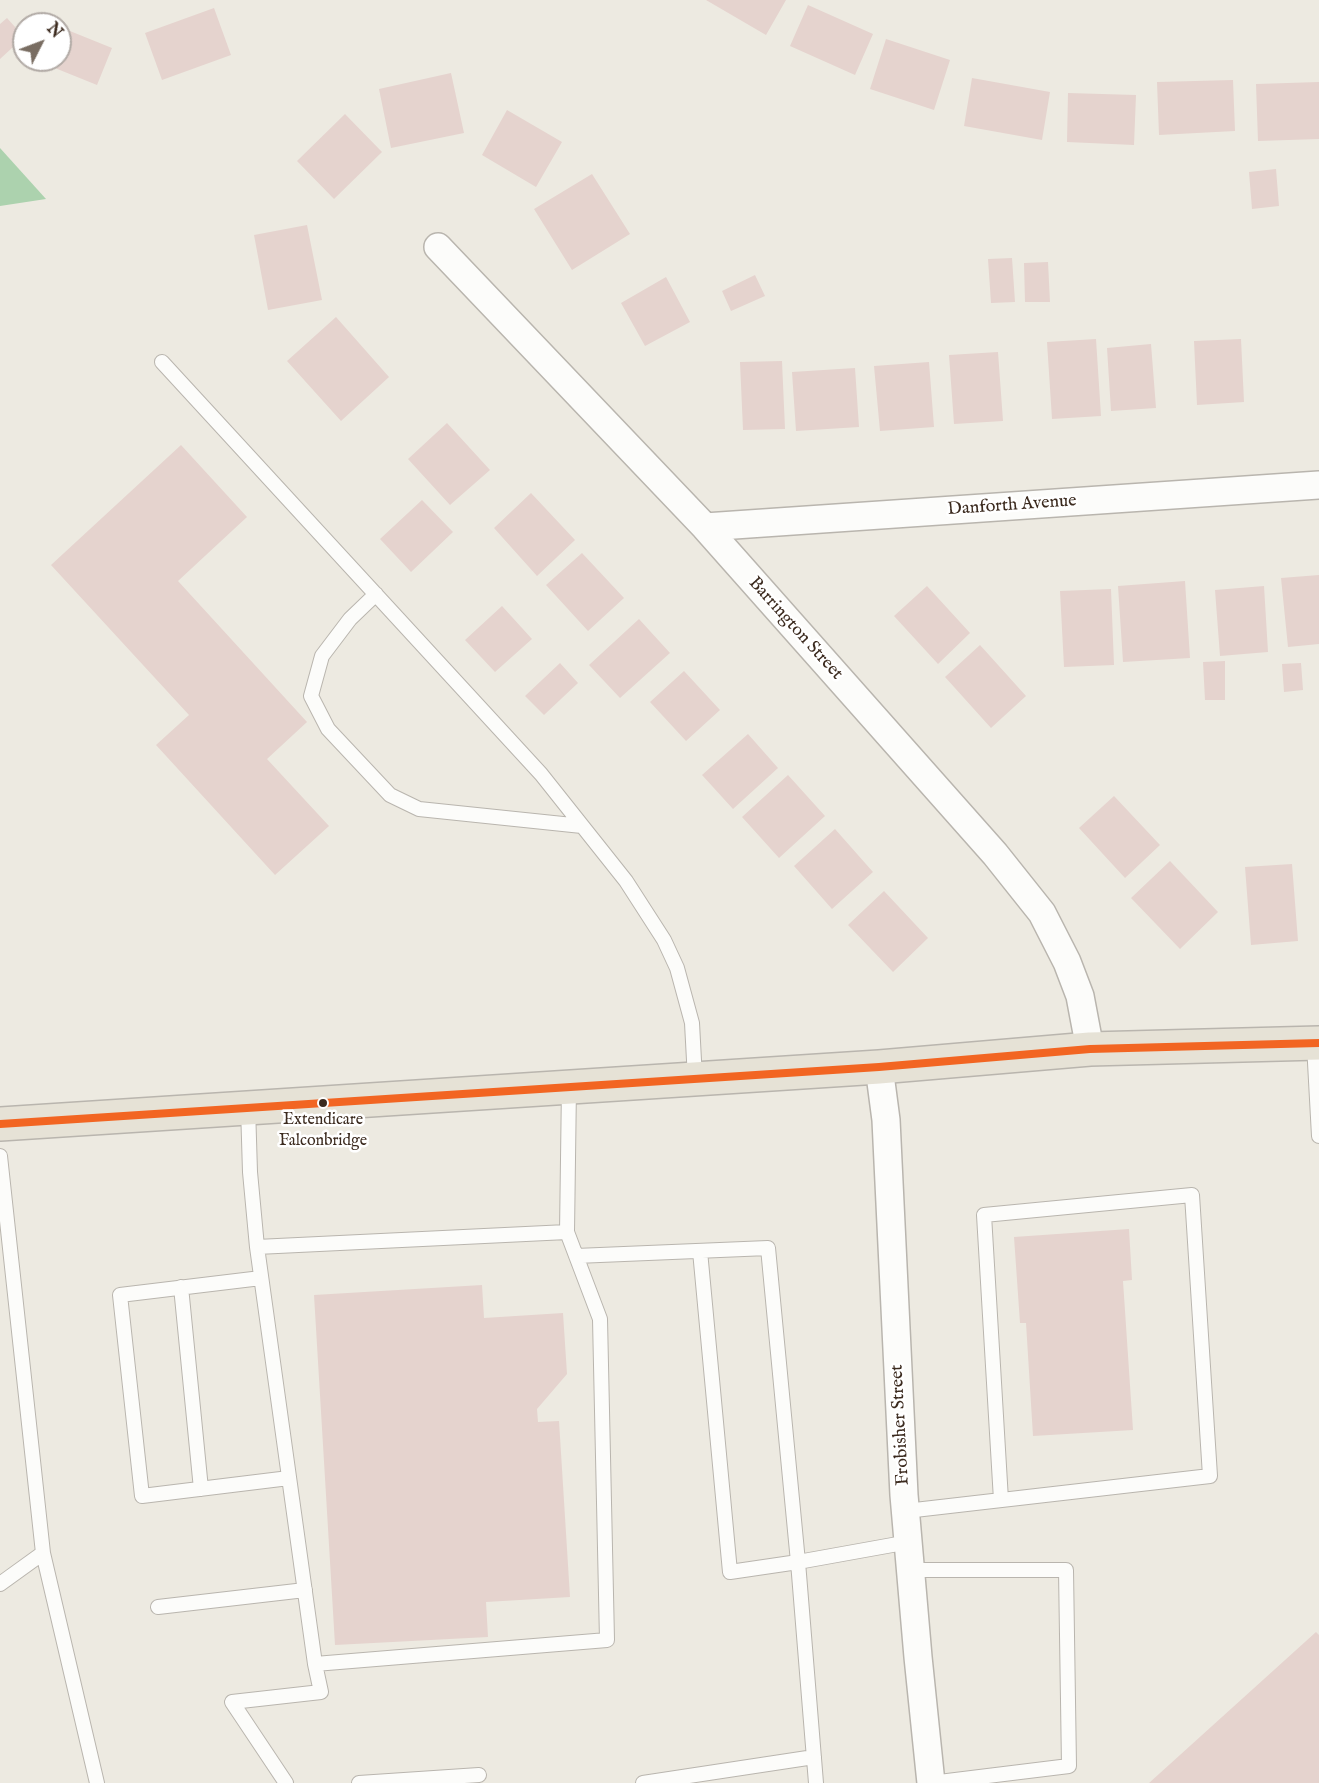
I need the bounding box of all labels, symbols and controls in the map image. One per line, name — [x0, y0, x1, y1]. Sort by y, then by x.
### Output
north arrow — [12, 12, 72, 72]
text: N — [42, 19, 66, 43]
street label: Danforth Avenue — [947, 491, 1077, 521]
street label: Barrington Street — [743, 573, 847, 685]
marker: Extendicare Falconbridge — [317, 1097, 329, 1109]
place label: Extendicare Falconbridge — [279, 1111, 367, 1149]
street label: Frobisher Street — [887, 1364, 915, 1486]

